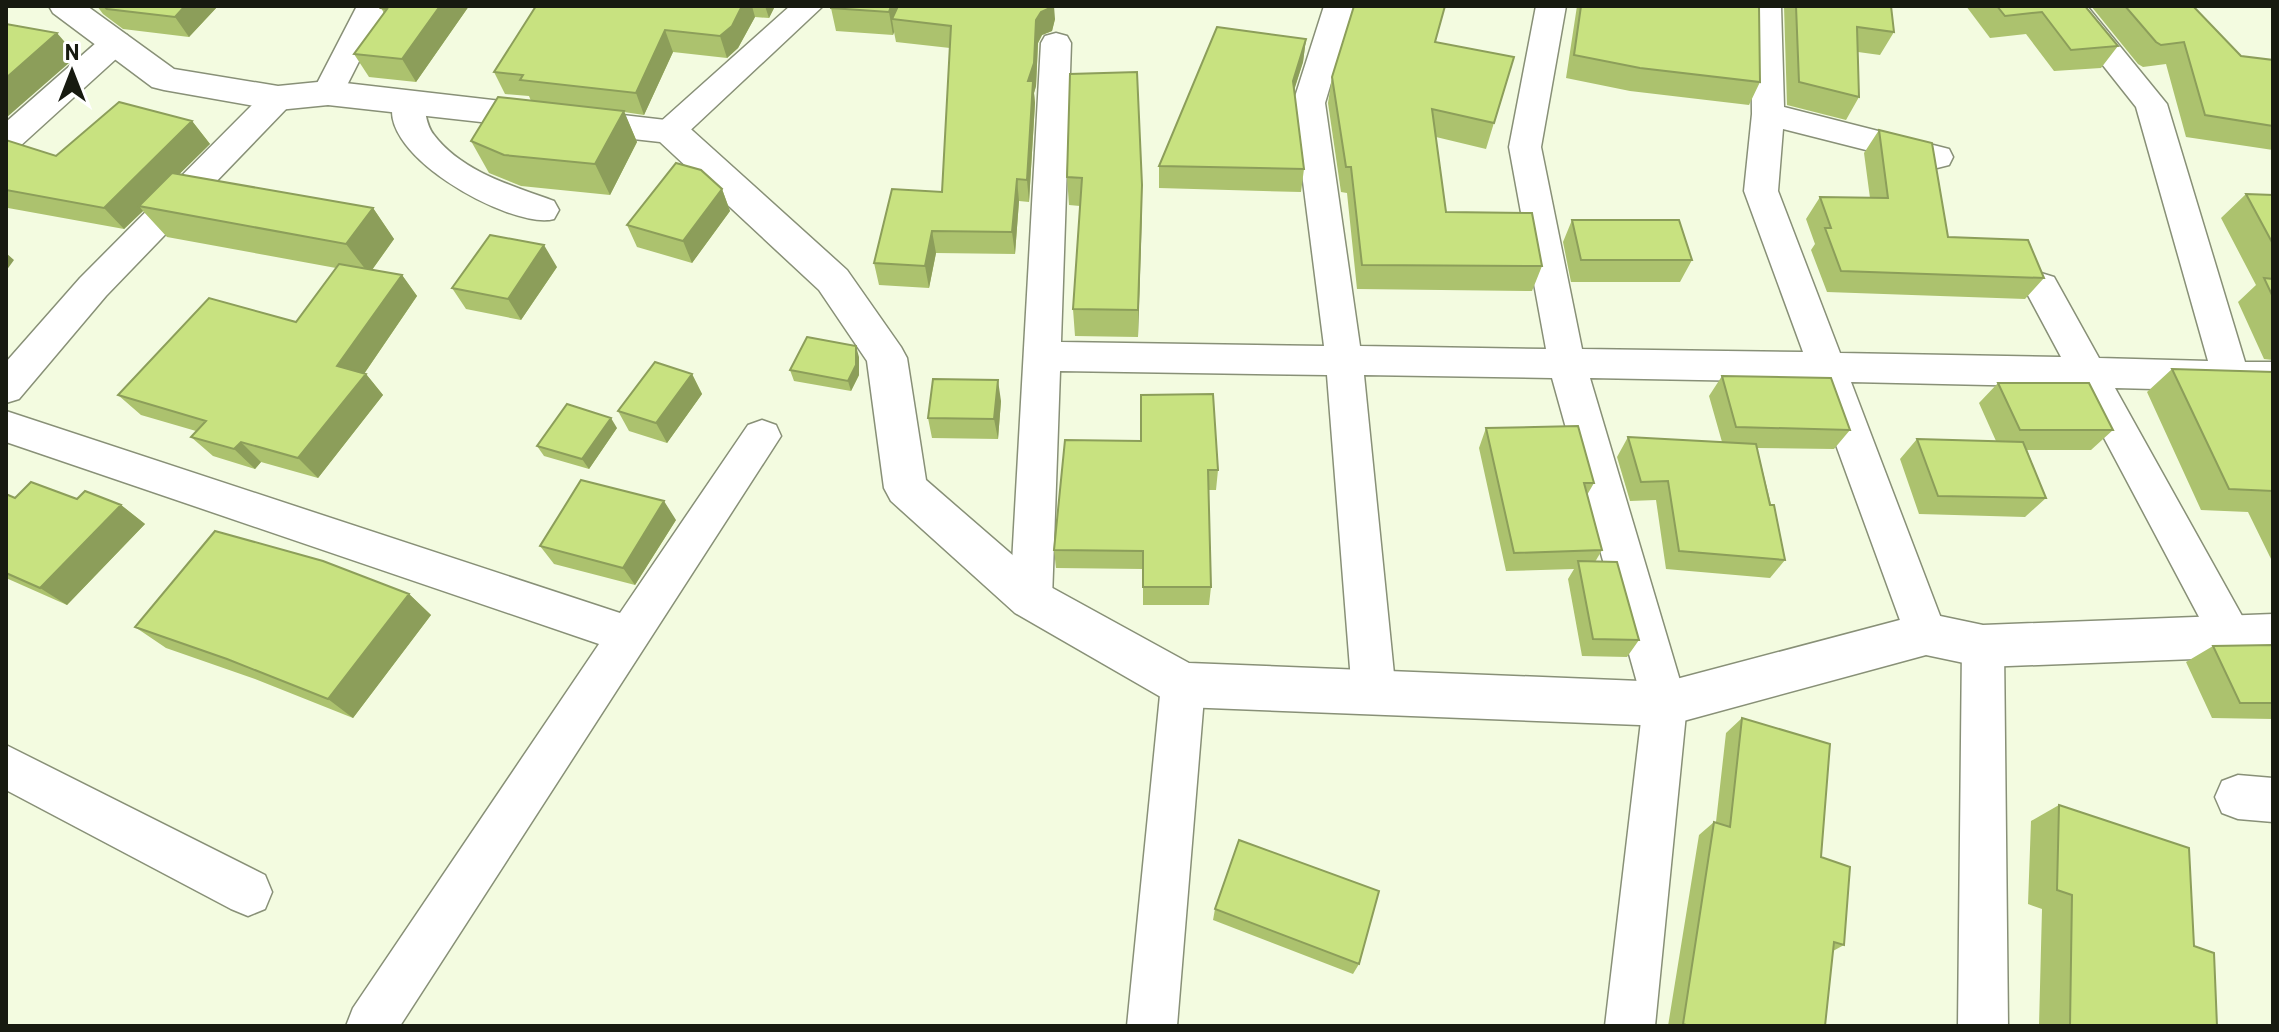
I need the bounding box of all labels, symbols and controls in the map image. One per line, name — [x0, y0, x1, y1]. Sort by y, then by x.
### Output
north arrow — [32, 32, 112, 112]
text: N — [65, 38, 79, 64]

